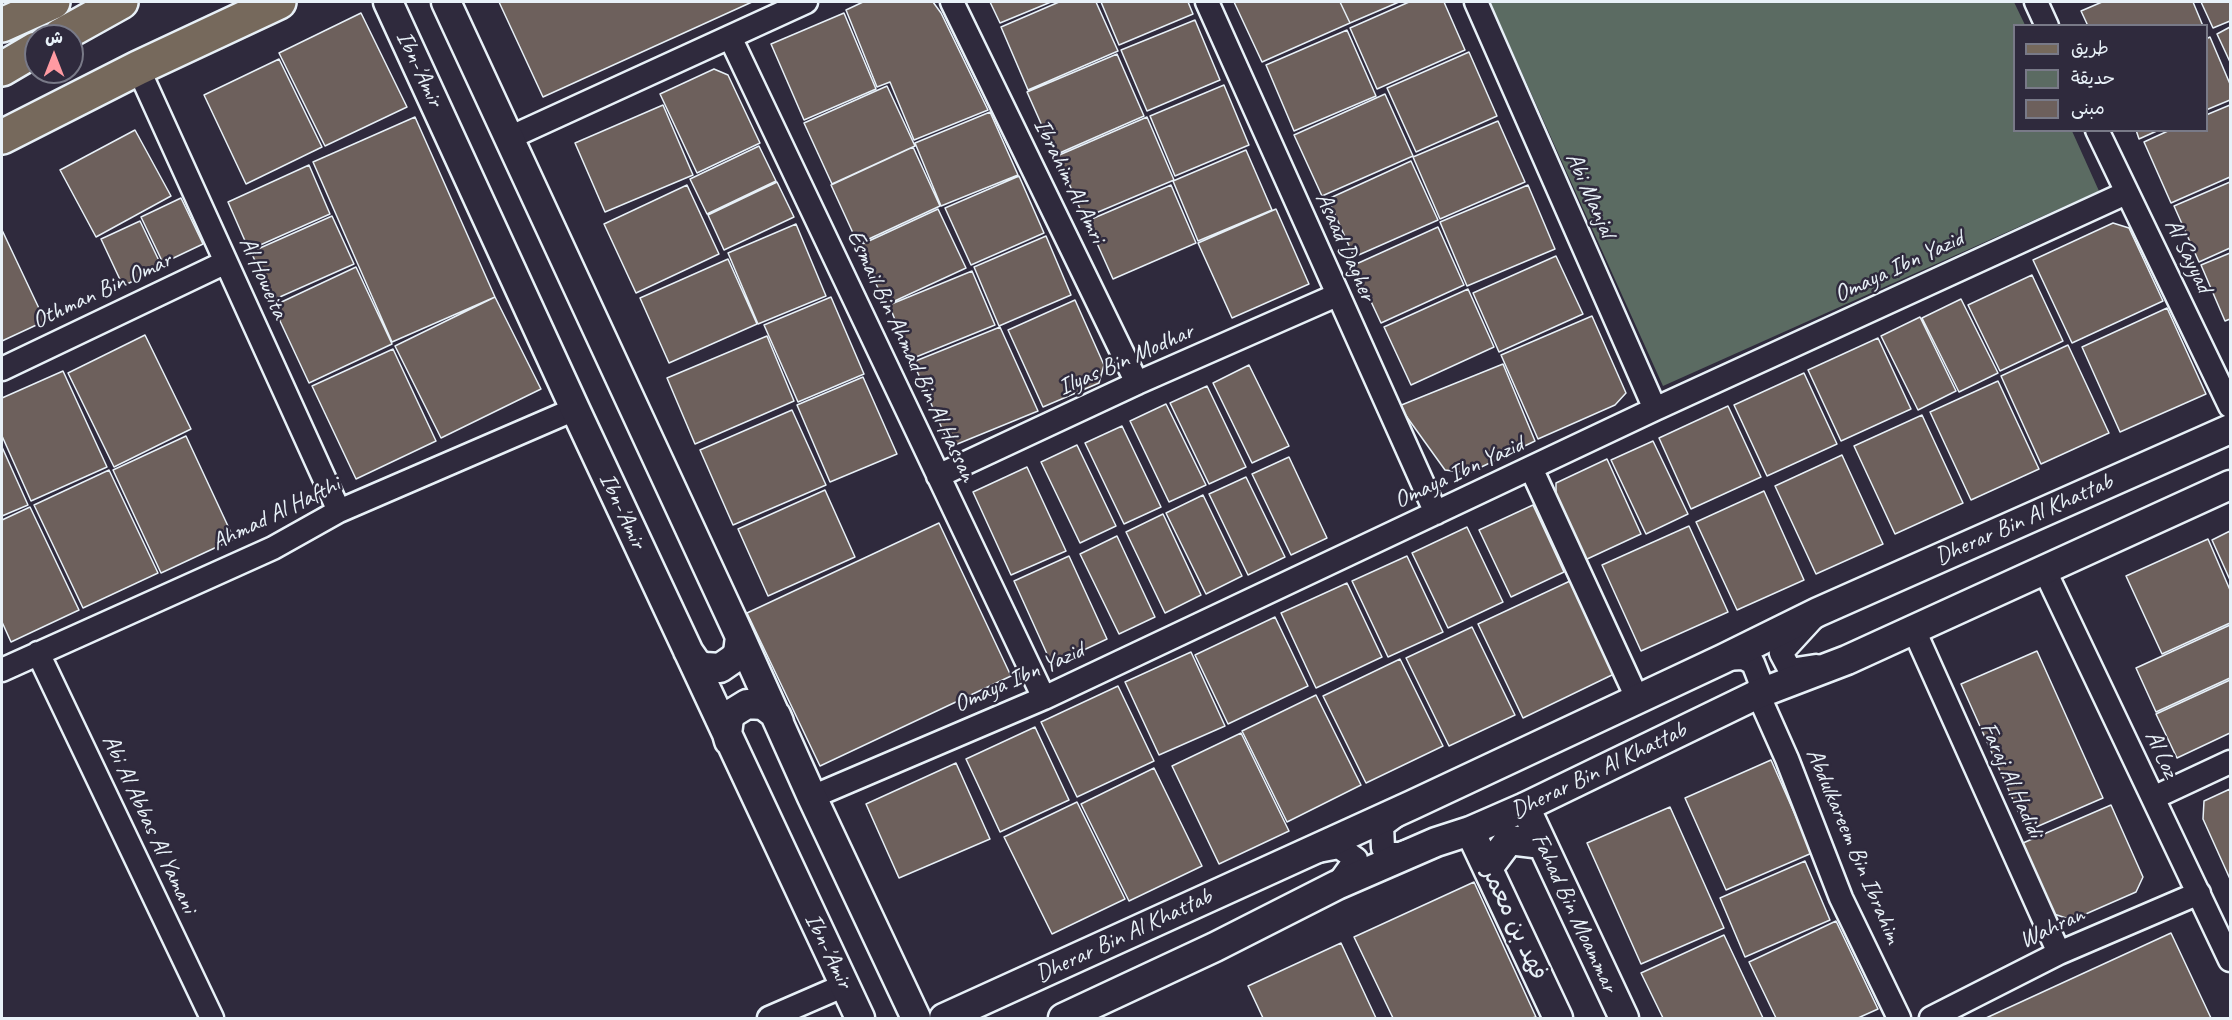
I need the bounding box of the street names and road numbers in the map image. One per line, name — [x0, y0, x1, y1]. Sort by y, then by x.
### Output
street label: Ibn-'Amir — [389, 27, 449, 111]
street label: Ibrahim Al Amri — [1027, 114, 1111, 248]
street label: Abi Manjal — [1559, 148, 1621, 242]
street label: Asaad Dagher — [1308, 188, 1382, 306]
street label: Al Sayyad — [2158, 214, 2218, 298]
street label: Omaya Ibn Yazid — [1830, 225, 1968, 309]
street label: Esmail Bin Ahmad Bin Al Hassan — [840, 226, 982, 486]
street label: Al Howeita — [232, 233, 294, 323]
street label: Othman Bin Omar — [28, 246, 176, 336]
street label: Ilyas Bin Modhar — [1054, 317, 1198, 403]
street label: Omaya Ibn Yazid — [1390, 431, 1528, 515]
street label: Dherar Bin Al Khattab — [1931, 468, 2117, 572]
street label: Ibn-'Amir — [592, 469, 652, 553]
street label: Ahmad Al Hafthi — [207, 471, 345, 557]
street label: Omaya Ibn Yazid — [950, 637, 1088, 719]
street label: Dherar Bin Al Khattab — [1507, 716, 1691, 826]
street label: Faraj Al Hadidi — [1973, 718, 2049, 842]
street label: Al Loz — [2138, 726, 2184, 782]
street label: Abi Al Abbas Al Yamani — [95, 730, 203, 918]
street label: Abdulkareem Bin Ibrahim — [1799, 744, 1907, 948]
street label: Fahad Bin Moammar — [1525, 829, 1623, 997]
street label: فهد بن معمر — [1475, 863, 1553, 985]
street label: Dherar Bin Al Khattab — [1031, 883, 1217, 989]
street label: Wahran — [2015, 901, 2089, 955]
street label: Ibn-'Amir — [797, 909, 859, 993]

